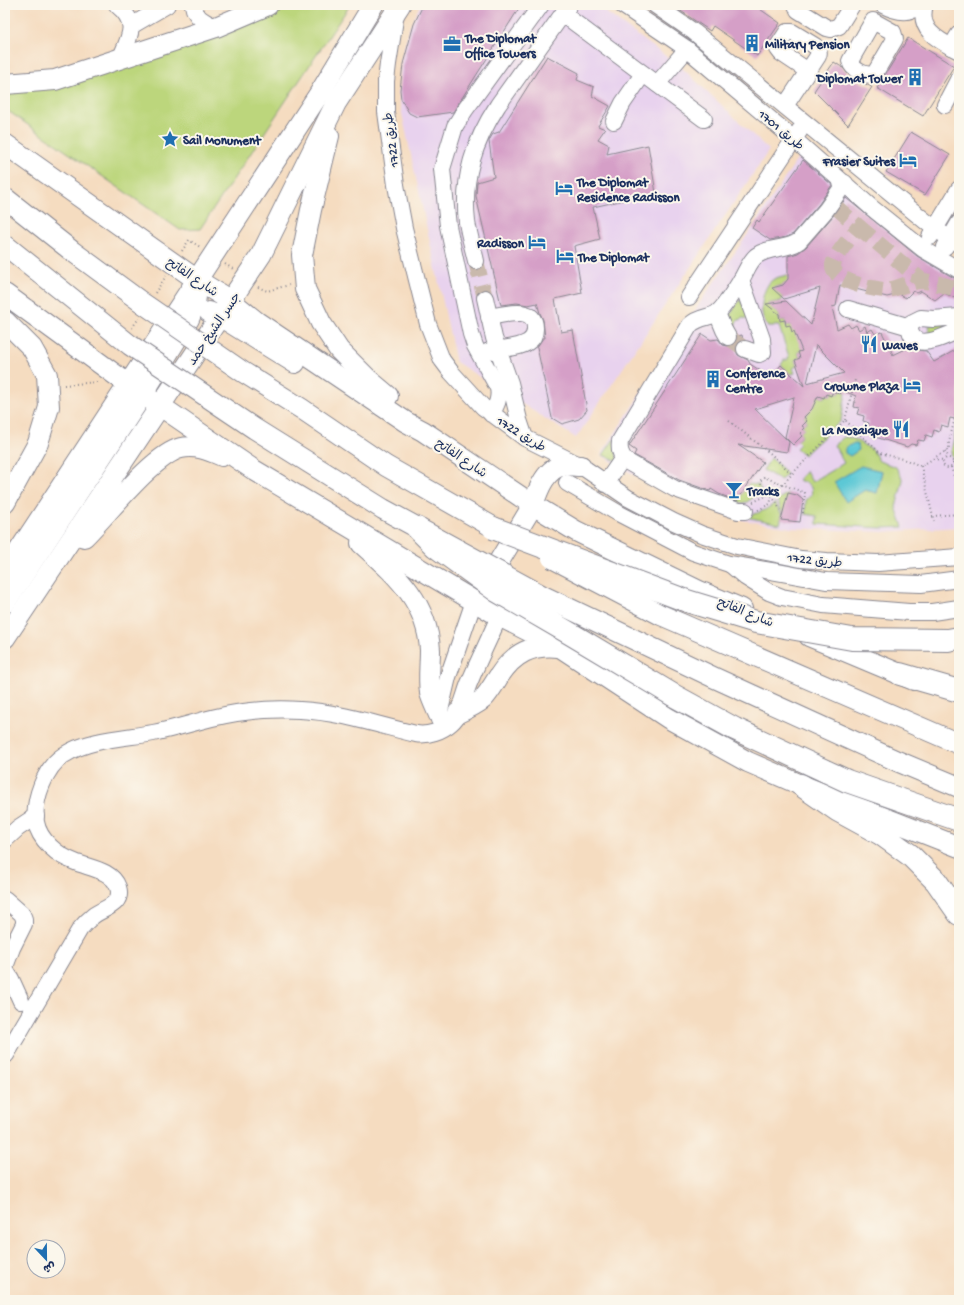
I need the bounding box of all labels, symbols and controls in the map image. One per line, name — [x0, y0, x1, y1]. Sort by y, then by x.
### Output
place label: The Diplomat Office Towers — [464, 32, 538, 62]
building icon: Military Pension — [742, 33, 762, 53]
office icon: The Diplomat Office Towers — [442, 34, 462, 54]
place label: Military Pension — [765, 38, 851, 53]
building icon: Diplomat Tower — [905, 67, 925, 87]
place label: Diplomat Tower — [816, 72, 903, 88]
street label: طريق 1701 — [754, 107, 806, 154]
street label: طريق 1722 — [382, 111, 403, 169]
place icon: Sail Monument — [160, 129, 180, 149]
place label: Sail Monument — [183, 134, 262, 149]
hotel icon: Frasier Suites — [898, 150, 918, 170]
place label: Frasier Suites — [822, 155, 896, 170]
place label: The Diplomat Residence Radisson — [576, 176, 681, 206]
hotel icon: The Diplomat Residence Radisson — [554, 178, 574, 198]
hotel icon: Radisson — [527, 232, 547, 252]
place label: Radisson — [476, 237, 525, 252]
hotel icon: The Diplomat — [555, 246, 575, 266]
place label: The Diplomat — [577, 251, 651, 267]
street label: شارع الفاتح — [163, 255, 220, 301]
street label: جسر الشيخ حمد — [185, 290, 245, 369]
restaurant icon: Waves — [859, 334, 879, 354]
place label: Waves — [881, 339, 919, 354]
place label: Conference Centre — [725, 366, 787, 397]
building icon: Conference Centre — [703, 369, 723, 389]
hotel icon: Crowne Plaza — [902, 375, 922, 395]
place label: Crowne Plaza — [823, 380, 900, 395]
street label: طريق 1722 — [492, 414, 548, 456]
restaurant icon: La Mosaique — [891, 419, 911, 439]
place label: La Mosaique — [822, 424, 889, 439]
street label: شارع الفاتح — [432, 436, 489, 482]
bar icon: Tracks — [724, 480, 744, 500]
place label: Tracks — [746, 485, 780, 500]
street label: طريق 1722 — [786, 551, 843, 572]
street label: شارع الفاتح — [715, 595, 775, 631]
north arrow — [26, 1239, 66, 1279]
text: ش — [41, 1259, 57, 1274]

